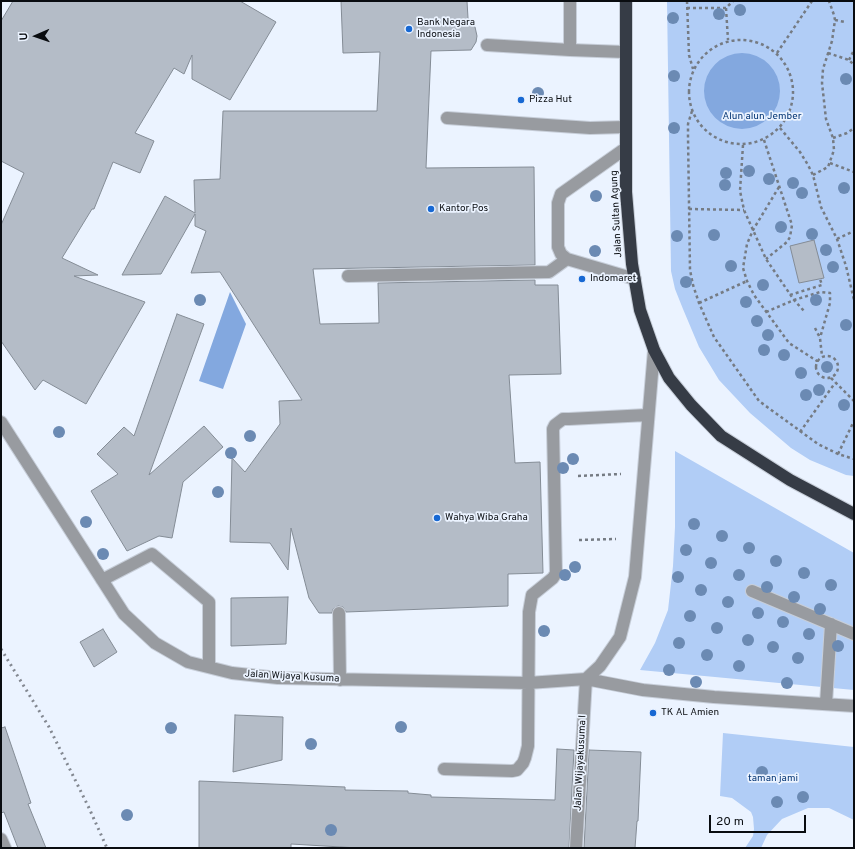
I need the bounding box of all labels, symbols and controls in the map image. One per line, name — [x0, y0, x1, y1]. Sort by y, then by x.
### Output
north arrow — [16, 16, 56, 56]
place label: Bank Negara Indonesia — [417, 17, 475, 40]
marker: Bank Negara Indonesia — [404, 24, 414, 34]
text: U — [17, 32, 31, 41]
place label: Pizza Hut — [529, 94, 572, 106]
marker: Pizza Hut — [516, 95, 526, 105]
park label: Alun alun Jember — [722, 111, 802, 123]
street label: Jalan Sultan Agung — [609, 170, 625, 258]
place label: Kantor Pos — [439, 203, 488, 215]
marker: Kantor Pos — [426, 204, 436, 214]
place label: Indomaret — [590, 273, 636, 285]
marker: Indomaret — [577, 274, 587, 284]
place label: Wahya Wiba Graha — [445, 512, 528, 524]
marker: Wahya Wiba Graha — [432, 513, 442, 523]
street label: Jalan Wijaya Kusuma — [244, 669, 340, 685]
place label: TK AL Amien — [661, 707, 719, 719]
marker: TK AL Amien — [648, 708, 658, 718]
street label: Jalan Wijayakusuma I — [572, 715, 590, 811]
park label: taman jami — [748, 773, 798, 785]
scale bar — [711, 807, 808, 833]
text: 20 m — [716, 814, 744, 830]

